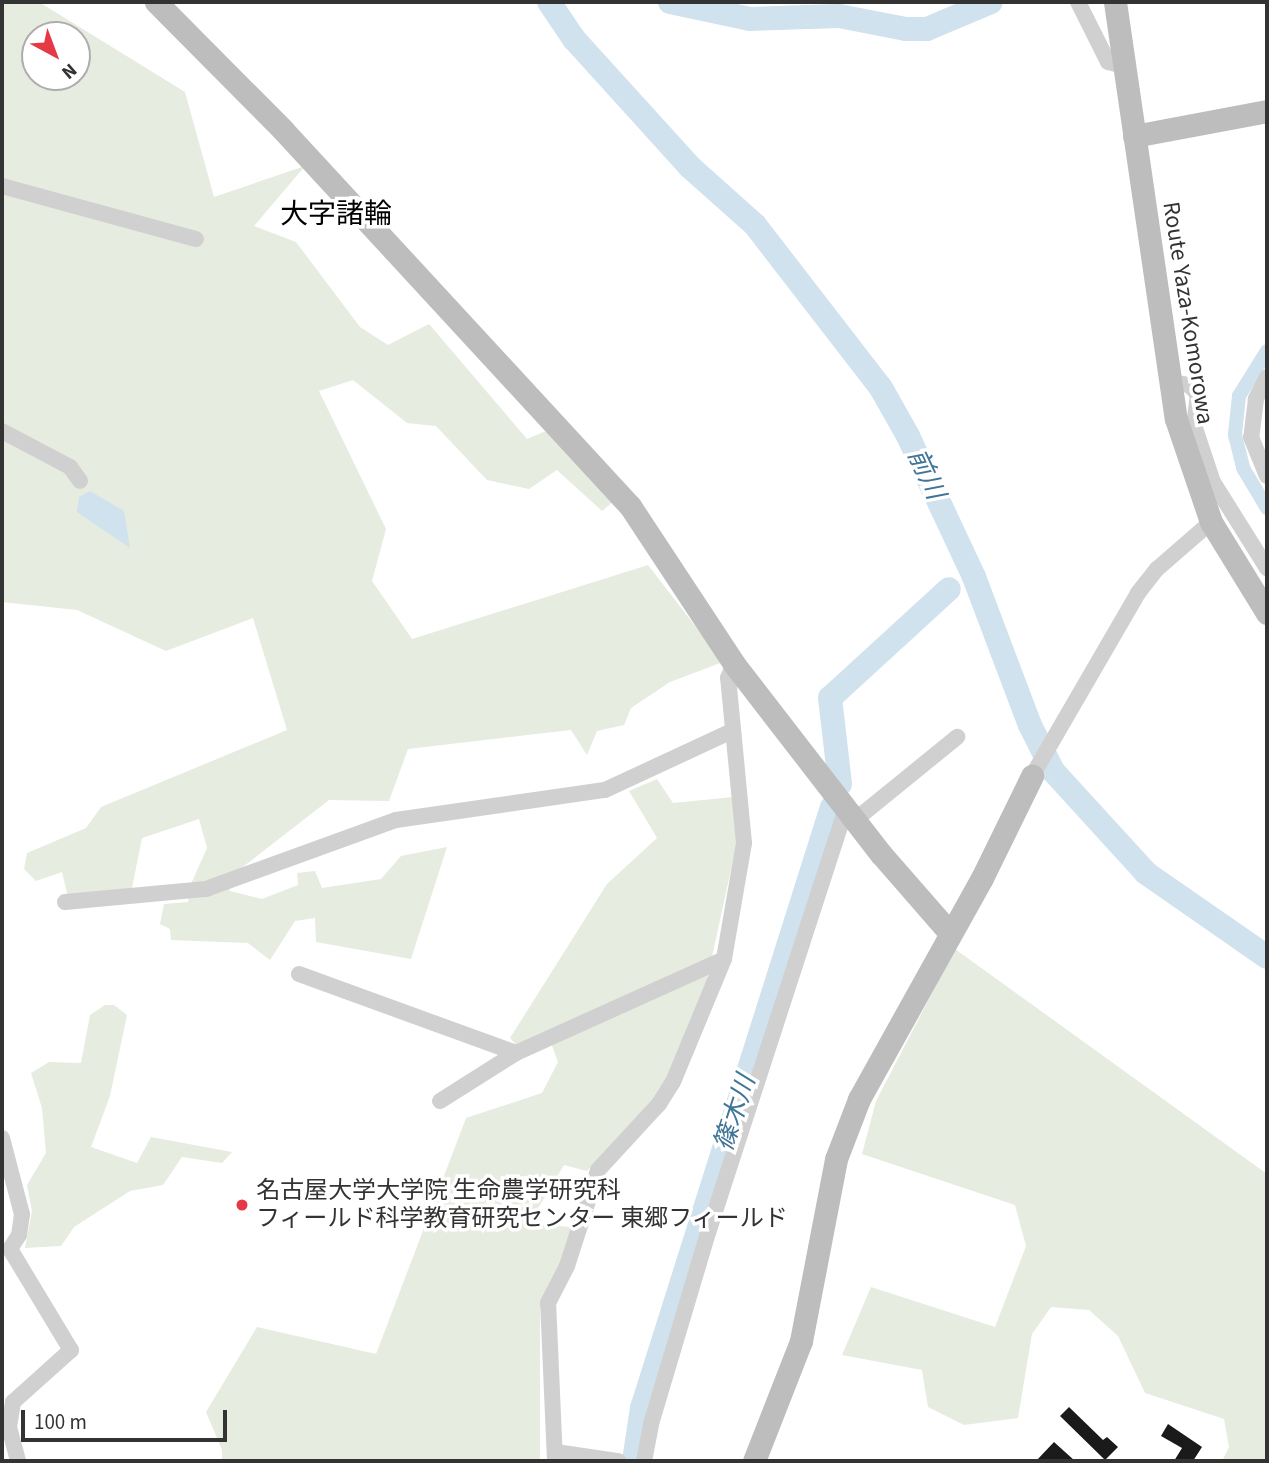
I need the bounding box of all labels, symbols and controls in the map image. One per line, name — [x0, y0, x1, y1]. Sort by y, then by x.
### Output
north arrow — [21, 21, 91, 91]
text: N — [55, 56, 82, 85]
district label: 大字諸輪 — [280, 197, 392, 231]
street label: Route Yaza-Komorowa — [1156, 200, 1220, 426]
water label: 前川 — [901, 444, 951, 504]
water label: 篠木川 — [708, 1071, 762, 1155]
place label: 名古屋大学大学院 生命農学研究科 フィールド科学教育研究センター 東郷フィールド — [256, 1177, 789, 1233]
marker: 名古屋大学大学院 生命農学研究科 フィールド科学教育研究センター 東郷フィールド — [234, 1197, 250, 1213]
scale bar — [24, 1396, 231, 1440]
text: 100 m — [34, 1407, 87, 1437]

